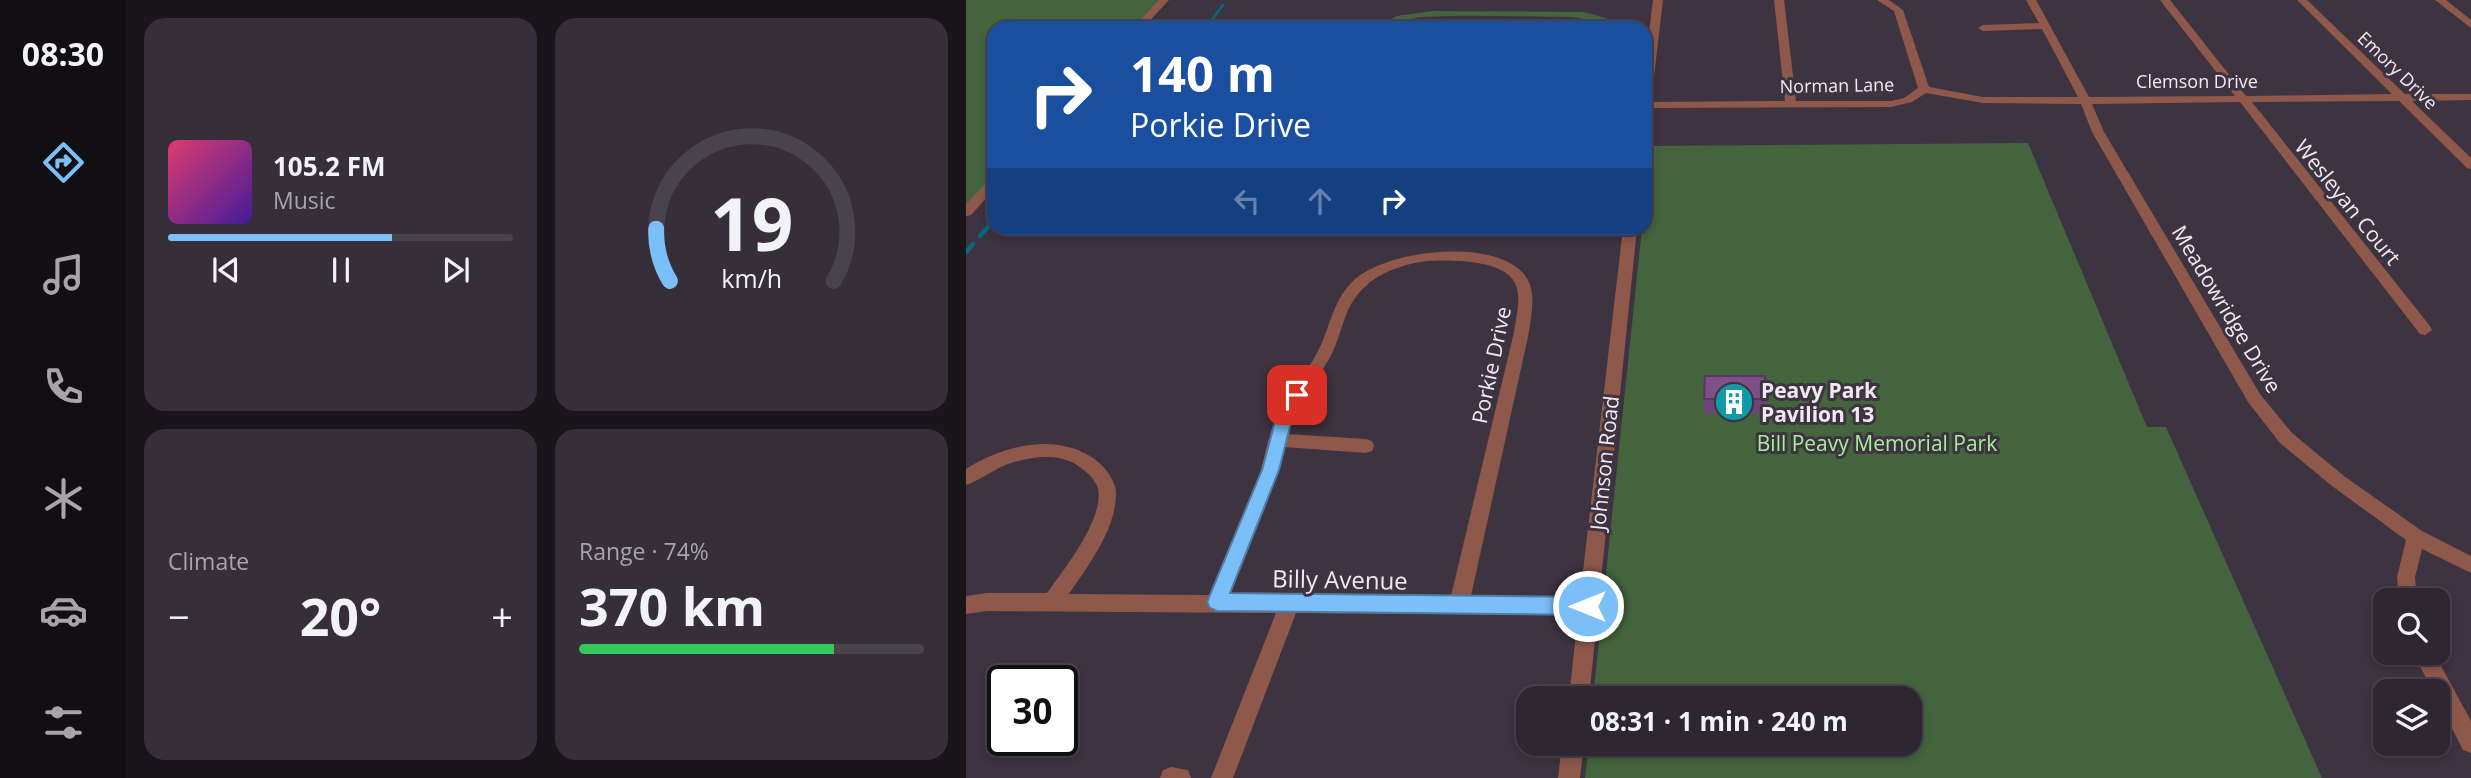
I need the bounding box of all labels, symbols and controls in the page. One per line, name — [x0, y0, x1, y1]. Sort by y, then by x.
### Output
street label: Emory Drive — [2353, 26, 2443, 114]
text: 08:30 — [22, 32, 104, 75]
text: 140 m — [1130, 40, 1275, 106]
icon: right — [1015, 49, 1106, 140]
street label: Clemson Drive — [2136, 69, 2258, 93]
street label: Norman Lane — [1779, 72, 1895, 98]
text: Porkie Drive — [1130, 103, 1311, 146]
street label: Wesleyan Court — [2289, 133, 2407, 271]
icon: directions — [39, 138, 88, 187]
text: 105.2 FM — [273, 148, 385, 184]
text: 19 — [710, 173, 793, 272]
icon: left — [1228, 182, 1266, 220]
icon: ahead — [1301, 182, 1339, 220]
icon: right — [1374, 182, 1412, 220]
text: Music — [273, 184, 336, 216]
street label: Meadowridge Drive — [2166, 220, 2288, 398]
icon: music — [39, 250, 88, 299]
icon: previous — [207, 251, 245, 289]
icon: pause — [322, 251, 360, 289]
icon: next — [437, 251, 475, 289]
text: km/h — [721, 261, 782, 295]
street label: Porkie Drive — [1465, 304, 1517, 426]
icon: phone — [39, 362, 88, 411]
pin — [1267, 365, 1327, 425]
icon: arrive — [1278, 376, 1316, 414]
place label: Peavy Park Pavilion 13 — [1761, 376, 1878, 428]
building icon: Peavy Park Pavilion 13 — [1713, 381, 1755, 423]
street label: Johnson Road — [1583, 394, 1625, 534]
park label: Bill Peavy Memorial Park — [1757, 429, 1997, 457]
icon: climate — [39, 474, 88, 523]
text: Range · 74% — [579, 535, 709, 567]
text: Climate — [168, 545, 249, 577]
street label: Billy Avenue — [1272, 561, 1408, 597]
position arrow — [1551, 569, 1625, 643]
text: 370 km — [579, 570, 765, 641]
text: 20° — [300, 580, 381, 651]
icon: car — [39, 586, 88, 635]
map controls — [2373, 588, 2450, 756]
button: search — [2373, 588, 2450, 665]
text: − — [168, 590, 190, 642]
text: + — [491, 590, 513, 642]
speed limit sign: 30 — [987, 665, 1078, 756]
button: layers — [2373, 679, 2450, 756]
icon: filters — [39, 698, 88, 747]
text: 08:31 · 1 min · 240 m — [1590, 703, 1848, 739]

